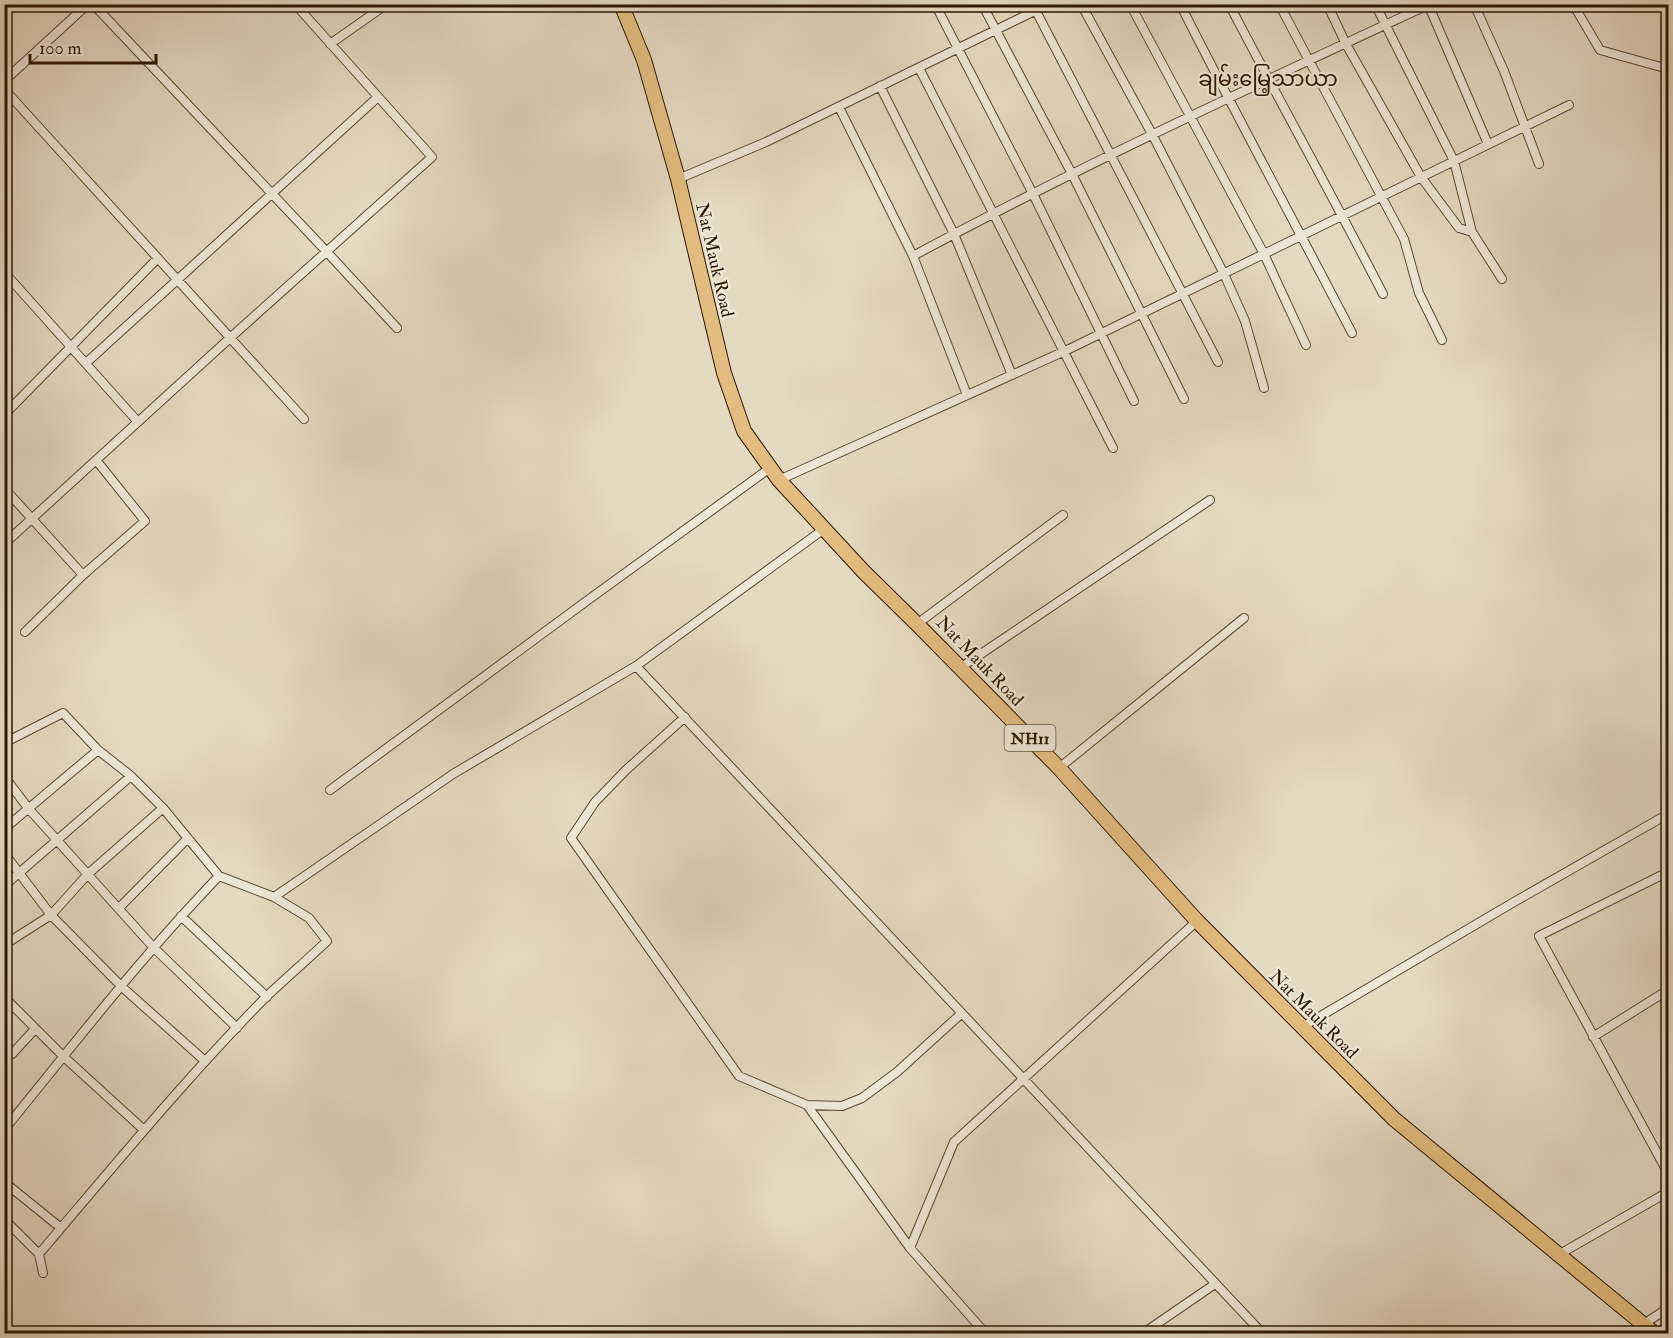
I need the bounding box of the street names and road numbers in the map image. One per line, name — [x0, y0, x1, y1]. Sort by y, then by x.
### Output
street label: Nat Mauk Road — [690, 201, 739, 320]
street label: Nat Mauk Road — [931, 611, 1029, 711]
road number: NH11 — [1004, 725, 1056, 751]
street label: Nat Mauk Road — [1264, 965, 1363, 1064]

